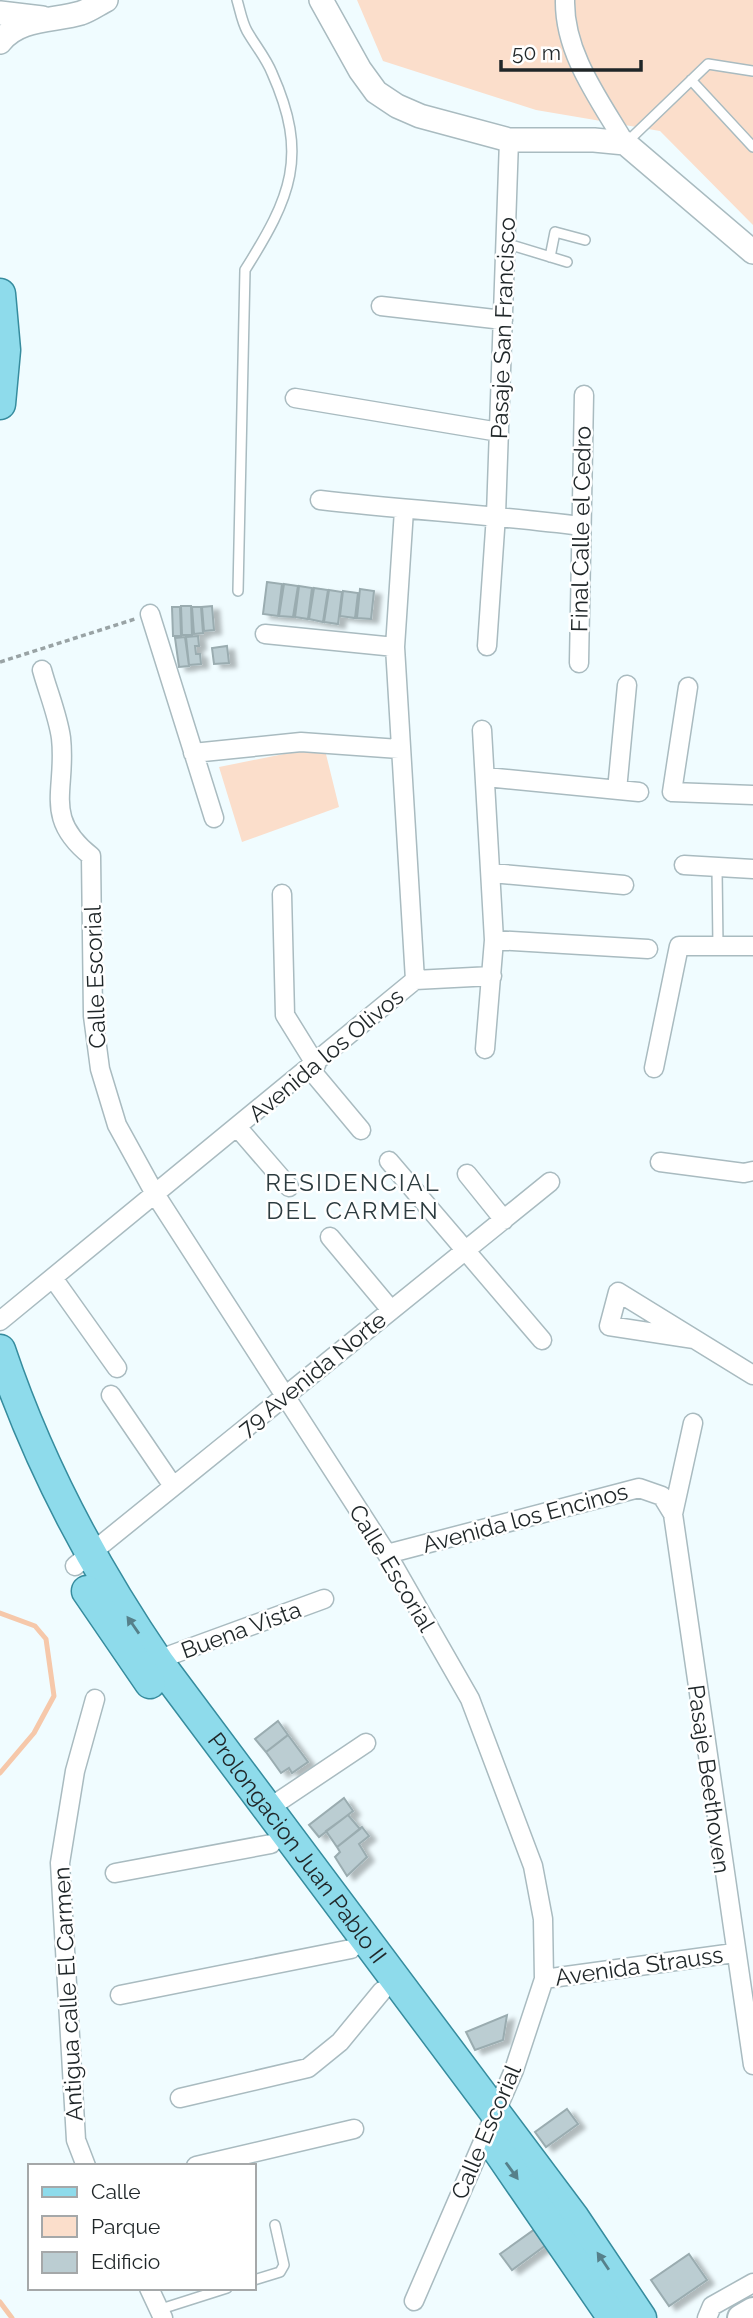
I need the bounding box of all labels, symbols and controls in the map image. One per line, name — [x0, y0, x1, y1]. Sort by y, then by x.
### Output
scale bar — [501, 28, 641, 72]
text: 50 m — [512, 40, 561, 65]
street label: Pasaje San Francisco — [485, 216, 520, 440]
street label: Final Calle el Cedro — [565, 426, 596, 632]
street label: Calle Escorial — [78, 904, 110, 1049]
street label: Avenida los Olivos — [243, 982, 408, 1127]
district label: RESIDENCIAL DEL CARMEN — [265, 1168, 441, 1225]
street label: 79 Avenida Norte — [232, 1306, 391, 1442]
street label: Avenida los Encinos — [419, 1477, 630, 1558]
street label: Calle Escorial — [344, 1499, 441, 1637]
street label: Buena Vista — [177, 1595, 304, 1664]
one-way arrow — [126, 1616, 140, 1634]
street label: Pasaje Beethoven — [683, 1683, 736, 1875]
street label: Prolongacion Juan Pablo II — [203, 1727, 392, 1968]
street label: Antigua calle El Carmen — [47, 1866, 88, 2122]
street label: Avenida Strauss — [553, 1940, 725, 1991]
street label: Calle Escorial — [445, 2060, 526, 2203]
one-way arrow — [505, 2161, 519, 2180]
legend — [28, 2164, 256, 2290]
text: Calle — [91, 2179, 141, 2204]
text: Parque — [91, 2214, 160, 2239]
text: Edificio — [91, 2249, 160, 2274]
one-way arrow — [597, 2252, 610, 2271]

